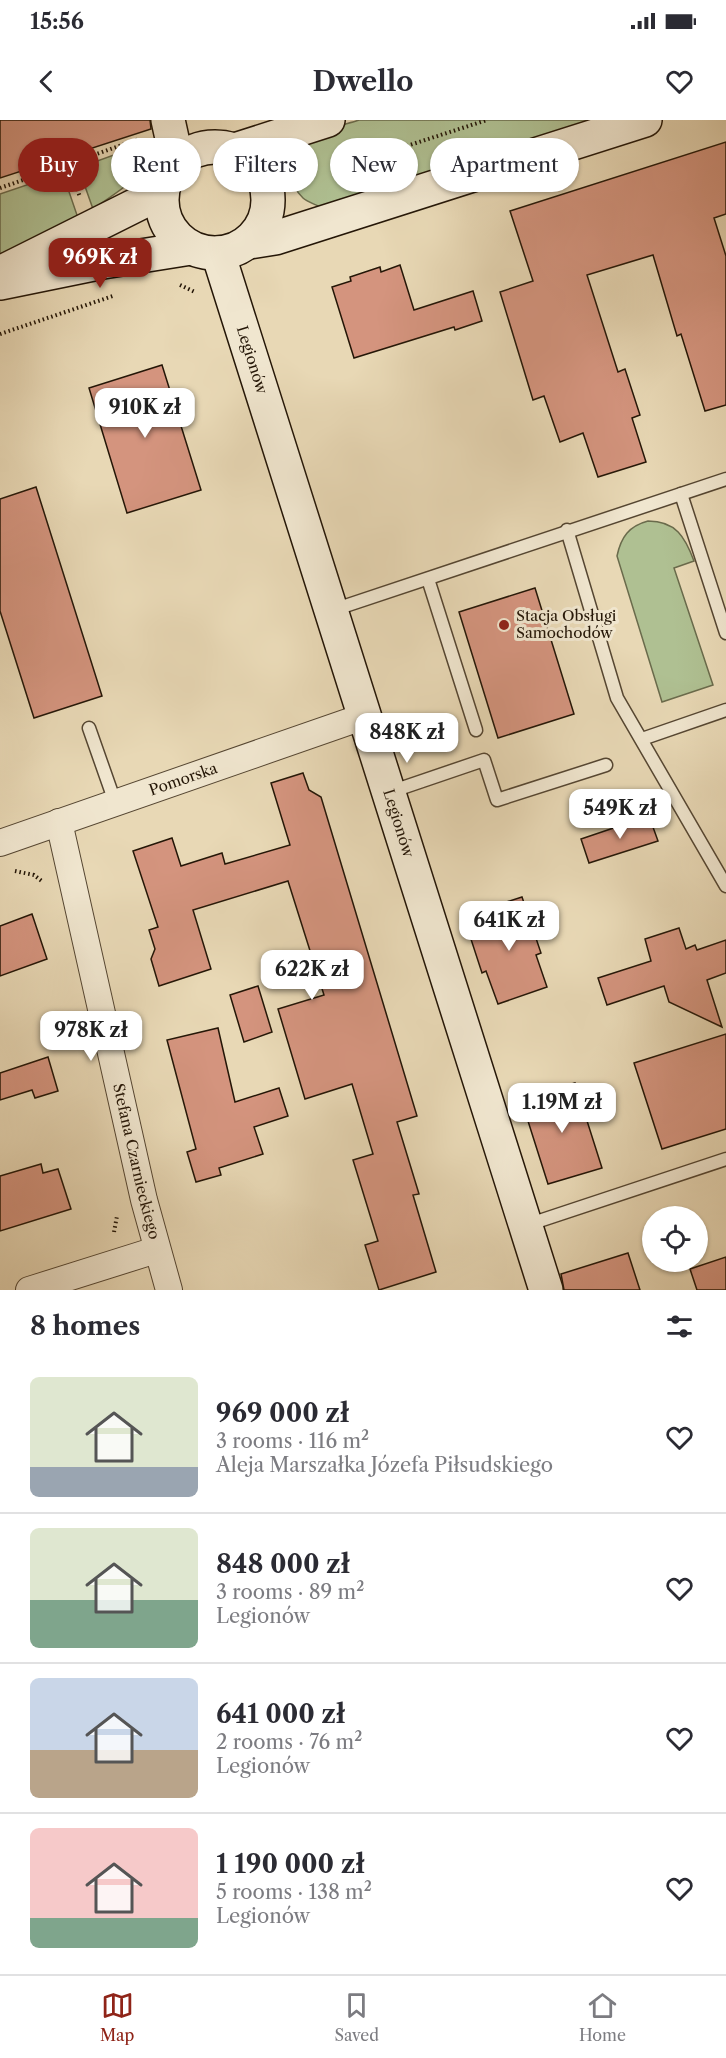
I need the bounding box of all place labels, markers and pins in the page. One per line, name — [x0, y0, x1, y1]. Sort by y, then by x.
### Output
pin: 969K zł — [45, 238, 155, 289]
pin: 910K zł — [90, 388, 200, 439]
place label: Stacja Obsługi Samochodów — [516, 606, 617, 642]
marker: Stacja Obsługi Samochodów — [497, 618, 511, 632]
pin: 848K zł — [352, 713, 462, 764]
pin: 549K zł — [565, 789, 675, 840]
pin: 641K zł — [454, 901, 564, 952]
pin: 622K zł — [257, 950, 367, 1001]
pin: 978K zł — [36, 1011, 146, 1062]
pin: 1.19M zł — [500, 1083, 624, 1134]

